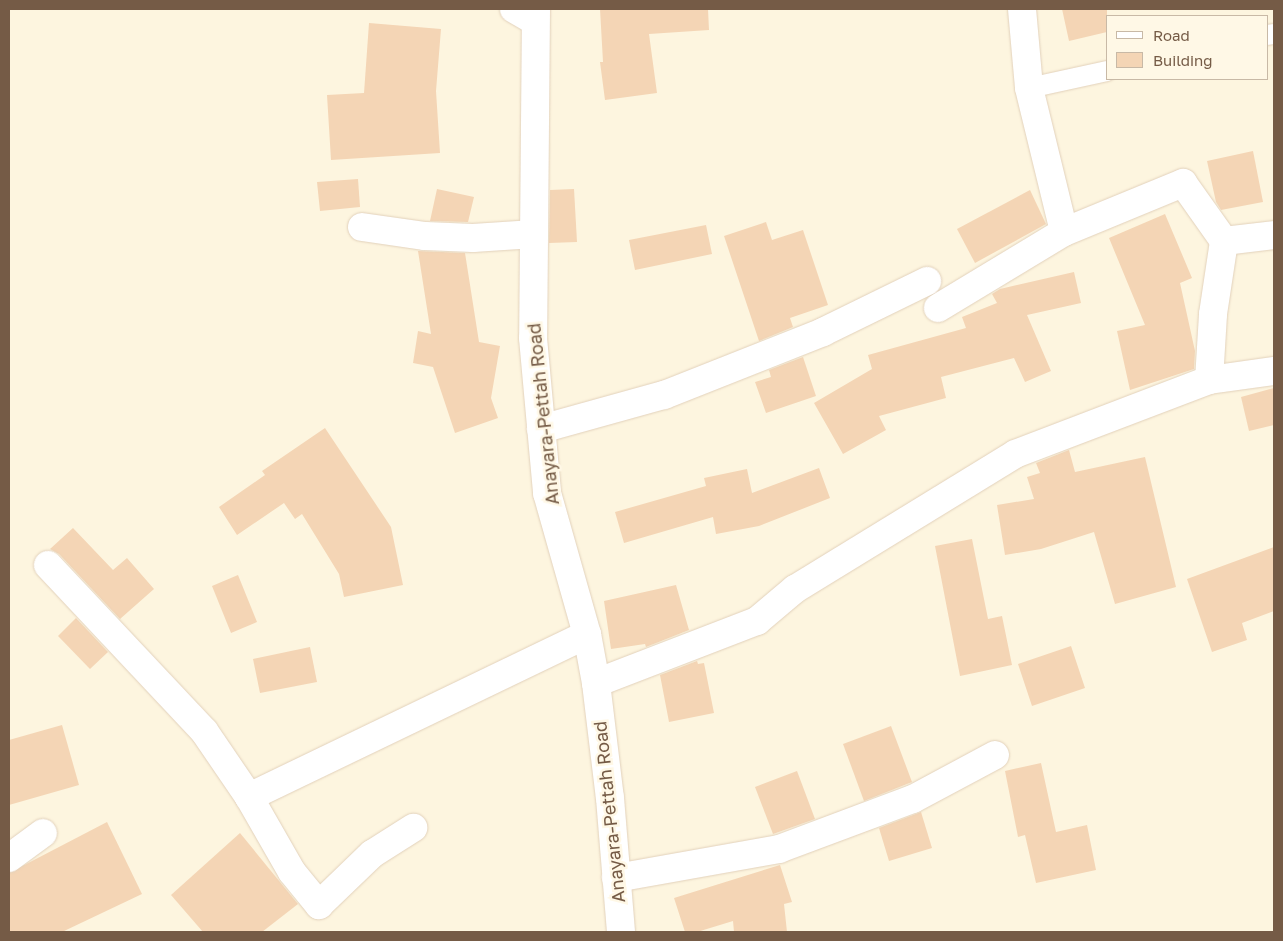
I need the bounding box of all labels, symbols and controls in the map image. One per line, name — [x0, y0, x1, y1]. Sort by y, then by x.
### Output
legend — [1106, 15, 1268, 80]
text: Road — [1153, 26, 1190, 44]
text: Building — [1153, 51, 1213, 69]
street label: Anayara-Pettah Road — [523, 322, 563, 506]
street label: Anayara-Pettah Road — [589, 720, 629, 904]

